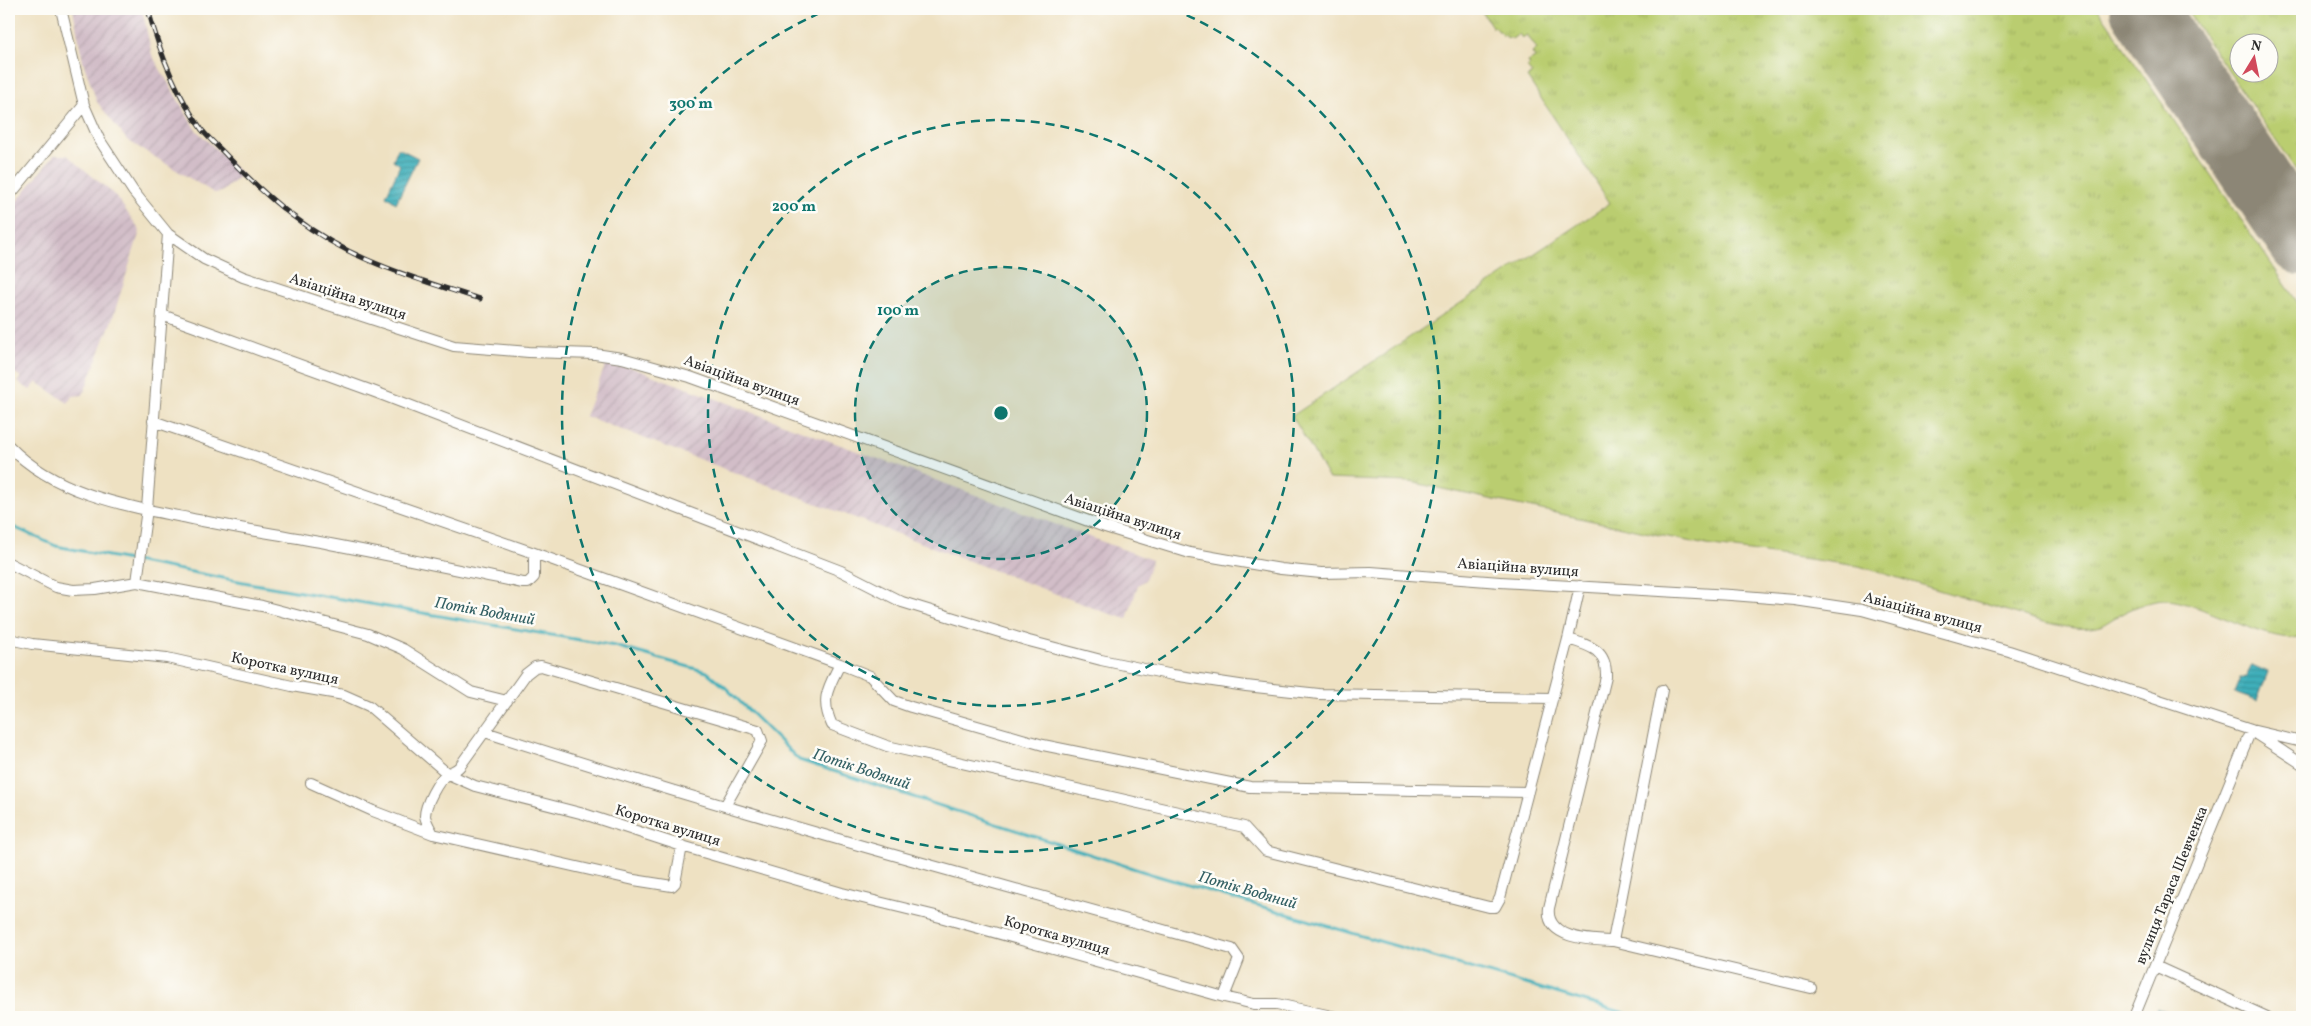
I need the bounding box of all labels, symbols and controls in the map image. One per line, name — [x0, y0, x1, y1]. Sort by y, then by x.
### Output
north arrow — [2228, 32, 2278, 82]
text: N — [2249, 36, 2263, 57]
text: 300 m — [669, 94, 713, 115]
text: 200 m — [772, 197, 816, 218]
street label: Авіаційна вулиця — [286, 269, 409, 326]
text: 100 m — [877, 301, 920, 322]
street label: Авіаційна вулиця — [681, 351, 802, 412]
centre of rings — [992, 404, 1010, 422]
street label: Авіаційна вулиця — [1061, 489, 1184, 546]
street label: Авіаційна вулиця — [1456, 554, 1580, 583]
street label: Авіаційна вулиця — [1861, 588, 1984, 639]
water label: Потік Водяний — [433, 592, 536, 632]
street label: Коротка вулиця — [229, 648, 340, 691]
water label: Потік Водяний — [810, 744, 913, 796]
street label: Коротка вулиця — [612, 800, 723, 852]
street label: вулиця Тараса Шевченка — [2131, 803, 2214, 968]
water label: Потік Водяний — [1196, 866, 1299, 915]
street label: Коротка вулиця — [1001, 911, 1112, 962]

